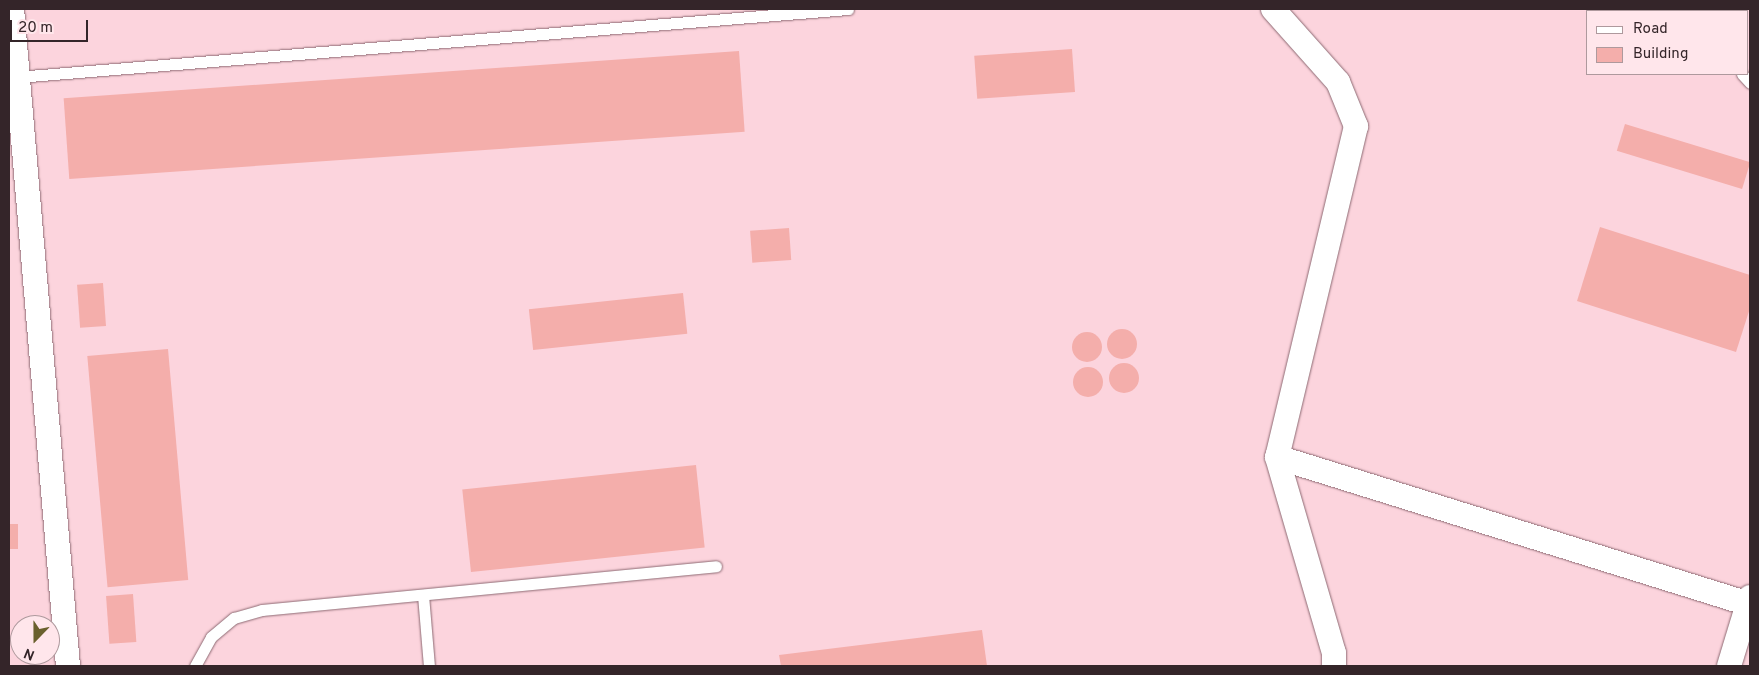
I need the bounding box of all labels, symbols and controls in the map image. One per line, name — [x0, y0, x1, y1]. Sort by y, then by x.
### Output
scale bar — [12, 10, 90, 42]
legend — [1586, 10, 1749, 75]
text: 20 m — [18, 19, 53, 38]
text: Road — [1633, 20, 1668, 39]
text: Building — [1633, 45, 1688, 64]
north arrow — [10, 615, 60, 665]
text: N — [22, 644, 37, 663]

